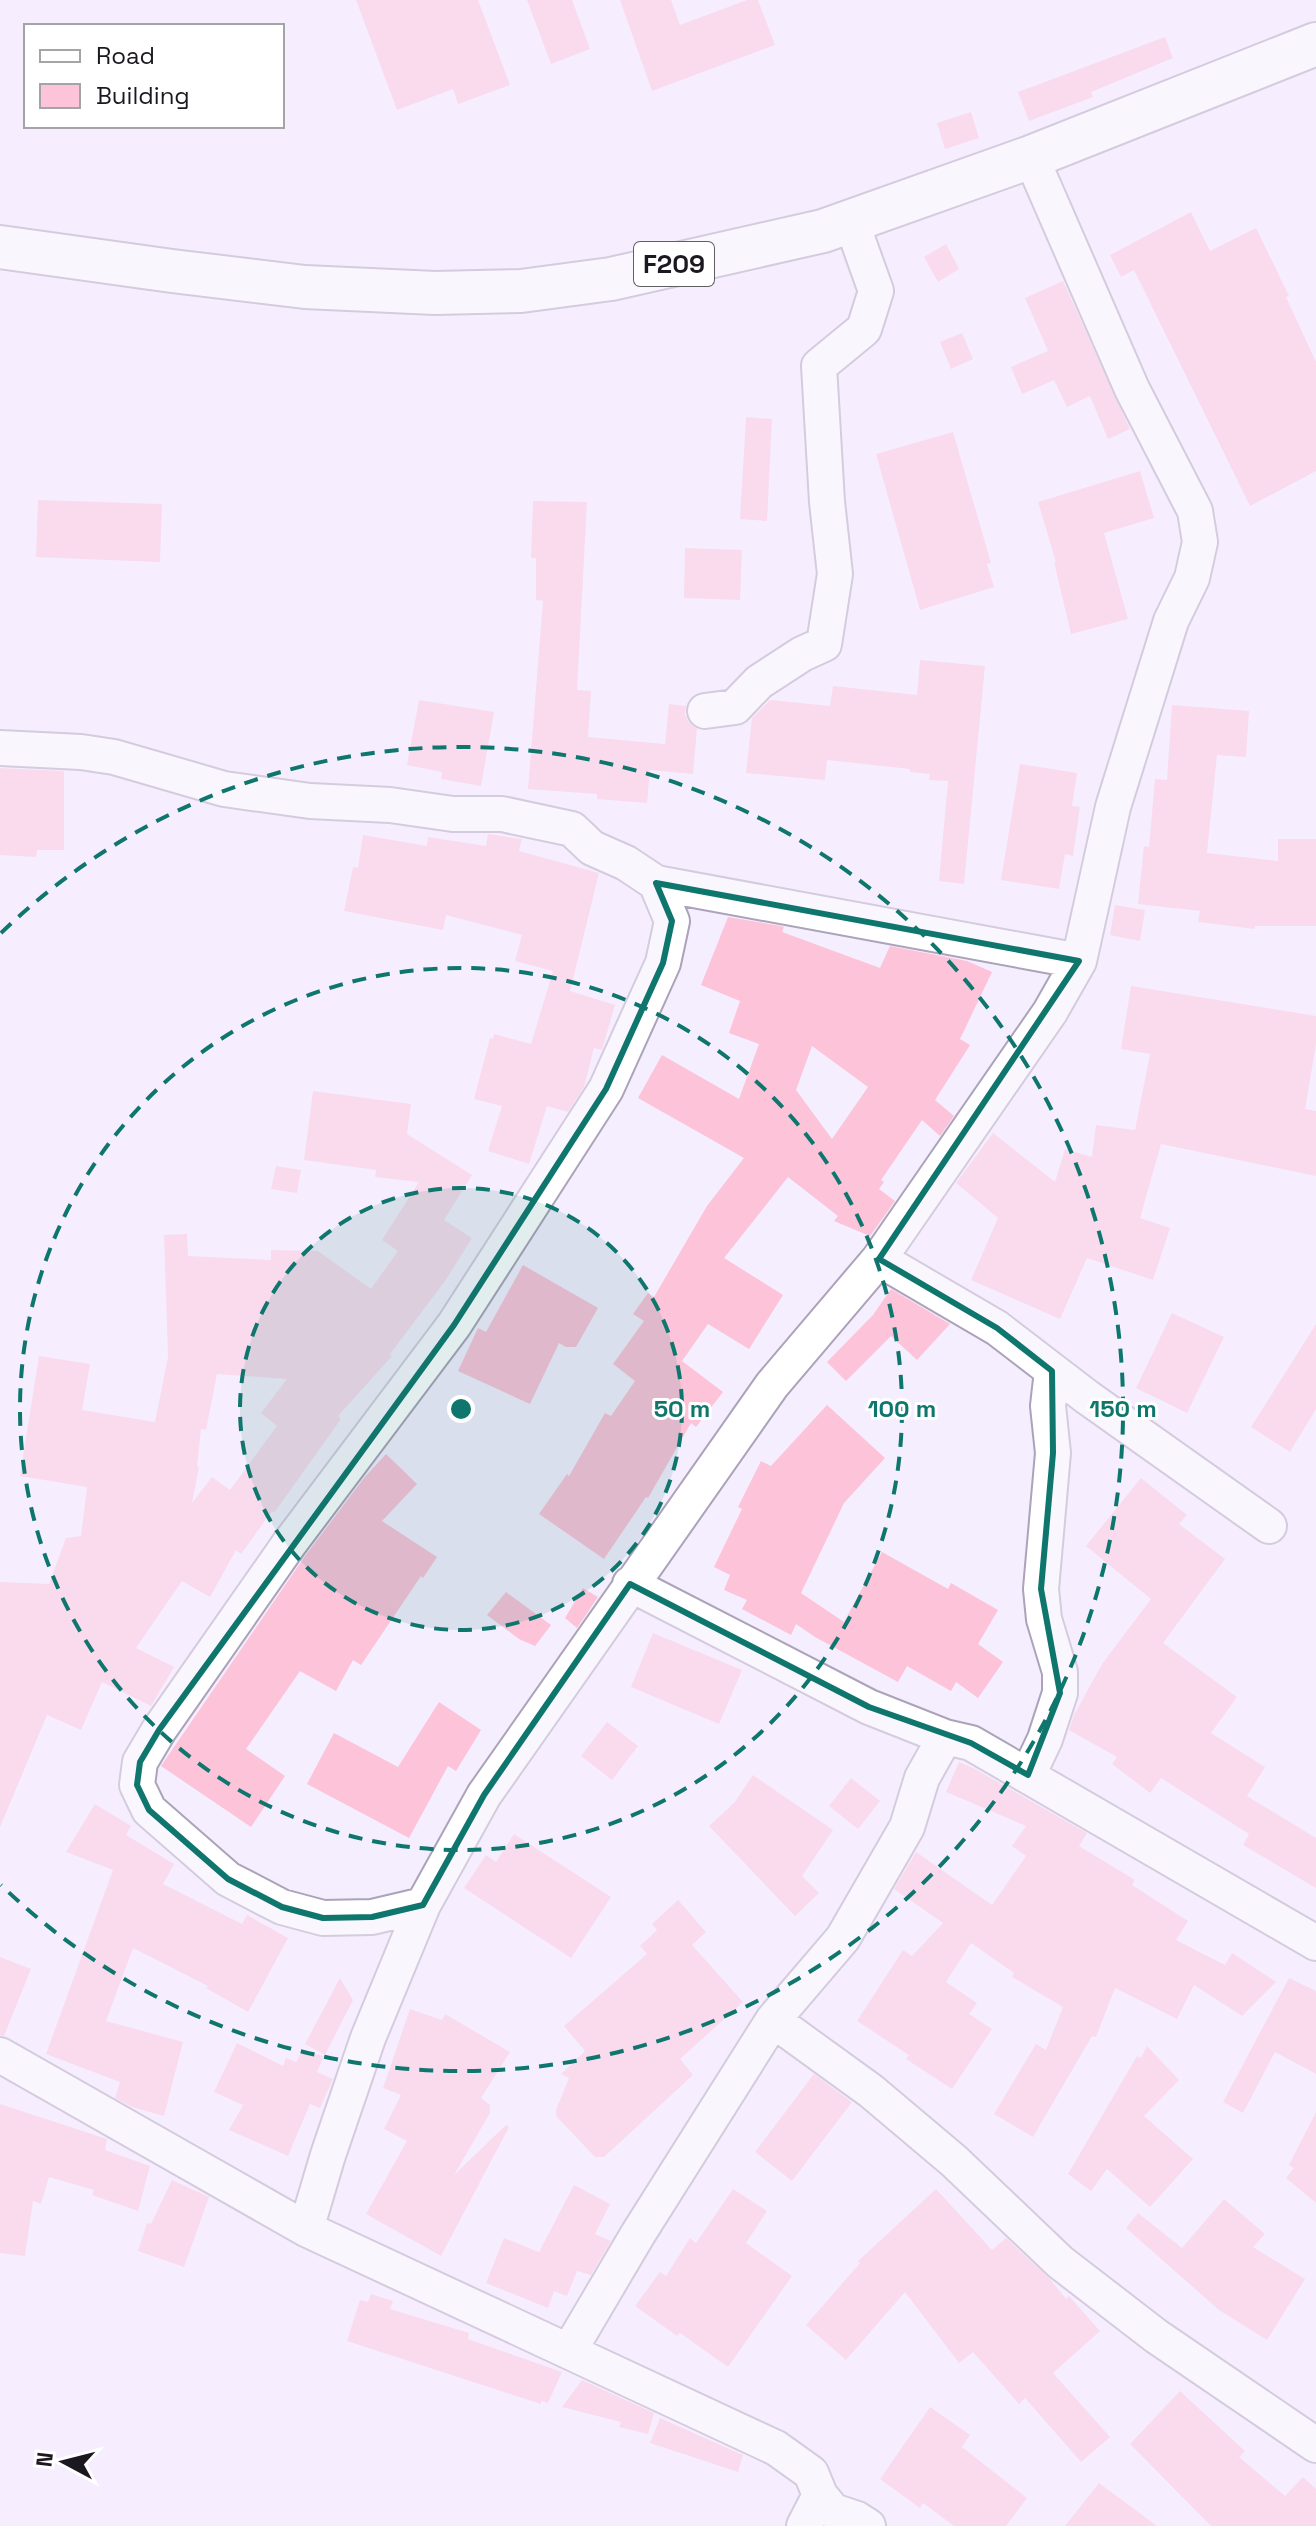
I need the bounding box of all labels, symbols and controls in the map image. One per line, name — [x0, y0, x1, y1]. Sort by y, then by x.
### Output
legend — [24, 24, 284, 128]
text: Road — [96, 40, 155, 71]
text: Building — [96, 80, 190, 111]
road number: F209 — [634, 242, 714, 286]
text: 50 m — [654, 1393, 710, 1424]
text: 100 m — [868, 1393, 936, 1424]
text: 150 m — [1089, 1393, 1157, 1424]
centre of rings — [447, 1395, 475, 1423]
north arrow — [24, 2422, 104, 2502]
text: N — [29, 2451, 59, 2469]

